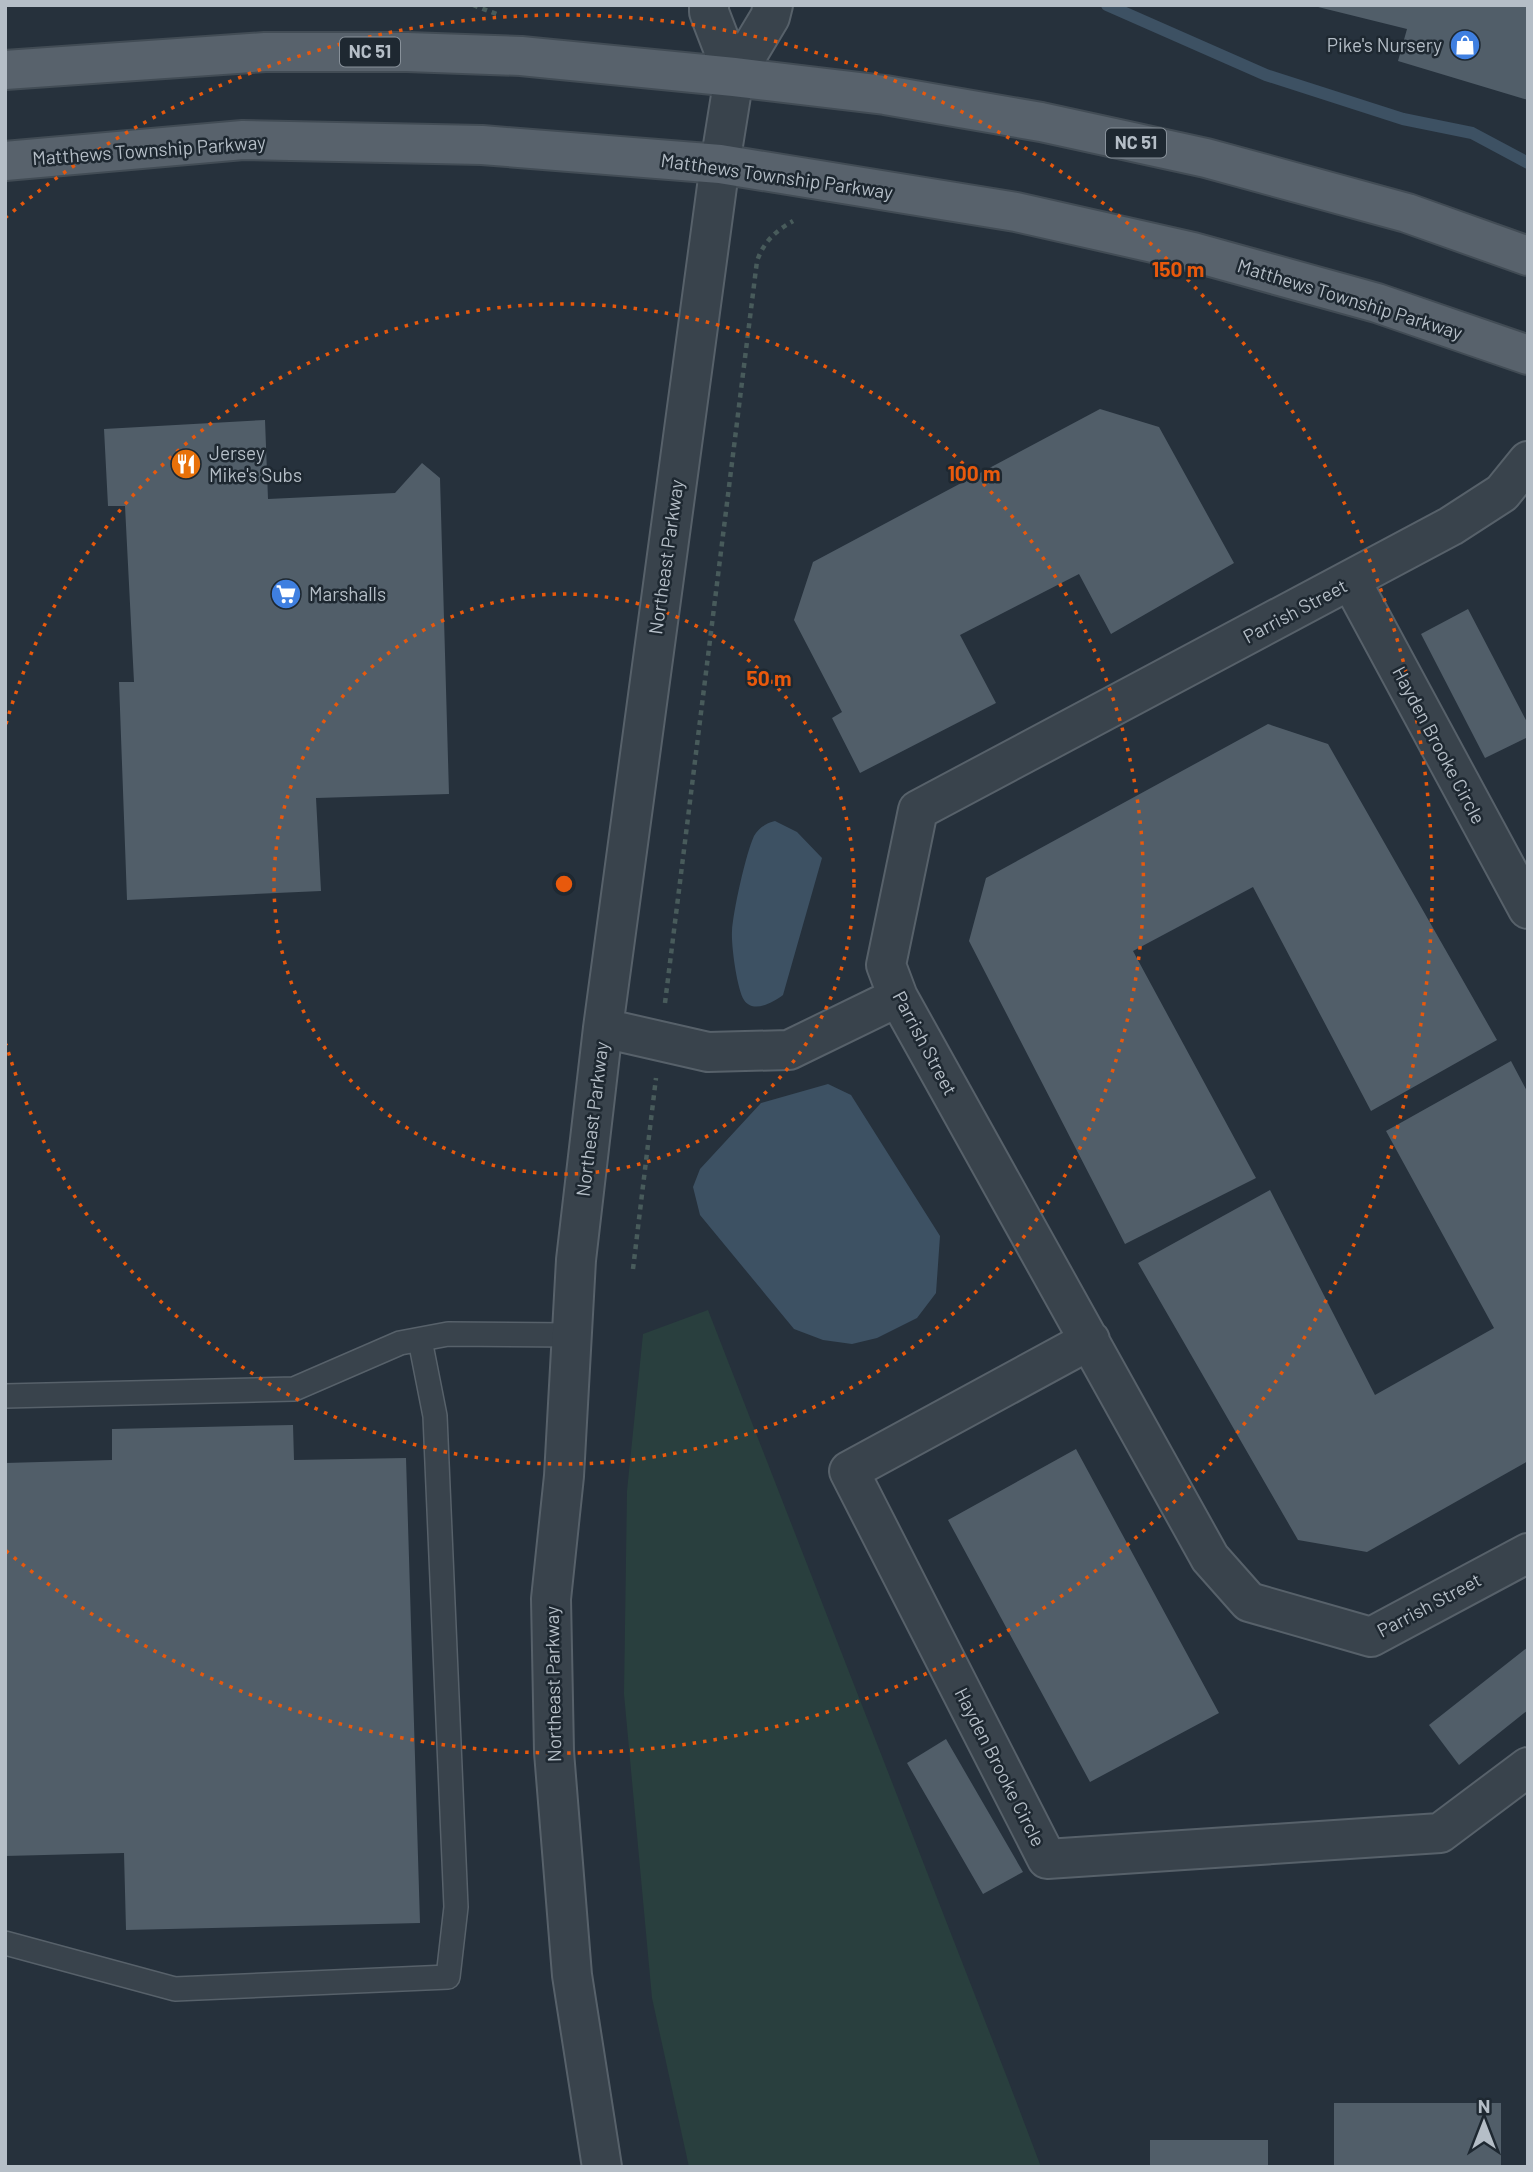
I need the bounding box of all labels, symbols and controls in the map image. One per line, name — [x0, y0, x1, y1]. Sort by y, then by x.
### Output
shop icon: Pike's Nursery — [1448, 28, 1482, 62]
place label: Pike's Nursery — [1327, 33, 1442, 56]
road number: NC 51 — [340, 38, 400, 66]
road number: NC 51 — [1106, 128, 1166, 158]
street label: Matthews Township Parkway — [31, 130, 267, 169]
street label: Matthews Township Parkway — [660, 148, 895, 203]
street label: Matthews Township Parkway — [1235, 253, 1466, 344]
text: 150 m — [1152, 256, 1204, 281]
place label: Jersey Mike's Subs — [209, 441, 302, 486]
restaurant icon: Jersey Mike's Subs — [169, 447, 203, 481]
text: 100 m — [947, 460, 1001, 485]
street label: Northeast Parkway — [643, 478, 688, 636]
street label: Parrish Street — [1239, 573, 1351, 648]
supermarket icon: Marshalls — [269, 577, 303, 611]
place label: Marshalls — [309, 582, 386, 605]
street label: Hayden Brooke Circle — [1388, 662, 1491, 827]
text: 50 m — [746, 665, 792, 690]
centre of rings — [552, 872, 576, 896]
street label: Parrish Street — [888, 987, 963, 1099]
street label: Northeast Parkway — [571, 1040, 612, 1198]
street label: Parrish Street — [1373, 1567, 1485, 1642]
street label: Northeast Parkway — [540, 1606, 565, 1762]
street label: Hayden Brooke Circle — [950, 1684, 1050, 1850]
north arrow — [1449, 2088, 1519, 2158]
text: N — [1478, 2094, 1490, 2117]

